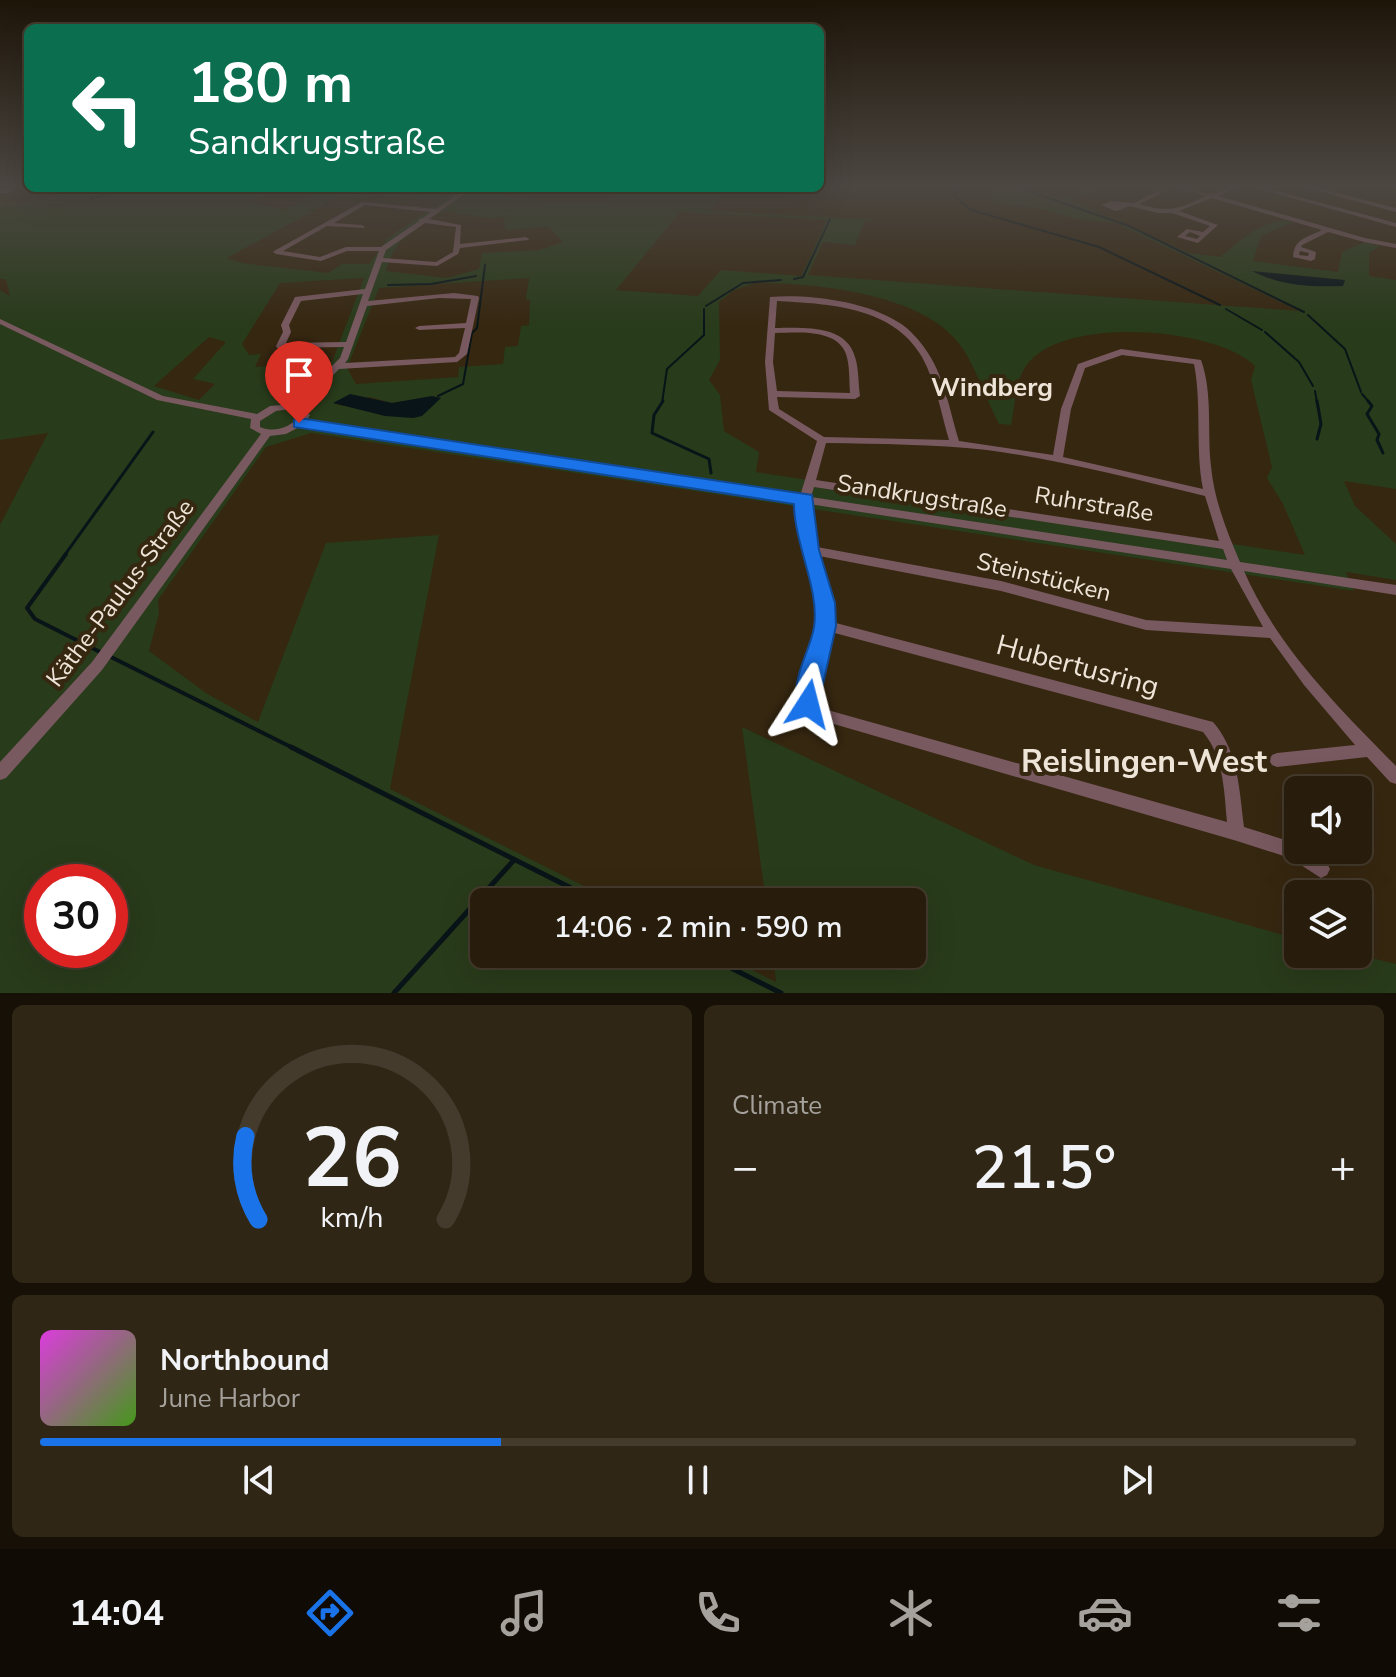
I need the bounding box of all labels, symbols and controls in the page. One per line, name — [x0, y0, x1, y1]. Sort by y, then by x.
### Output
text: 180 m — [188, 45, 353, 122]
icon: left — [56, 56, 160, 160]
text: Sandkrugstraße — [188, 118, 446, 167]
pin — [265, 341, 333, 423]
icon: arrive — [277, 353, 321, 397]
district label: Windberg — [931, 370, 1053, 405]
street label: Sandkrugstraße — [835, 467, 1009, 525]
street label: Ruhrstraße — [1032, 479, 1156, 529]
street label: Käthe-Paulus-Straße — [39, 493, 201, 693]
street label: Steinstücken — [973, 545, 1115, 609]
street label: Hubertusring — [992, 626, 1163, 706]
position arrow — [766, 662, 850, 746]
district label: Reislingen-West — [1021, 740, 1268, 783]
map controls — [1284, 776, 1372, 968]
button: sound — [1284, 776, 1372, 864]
speed limit sign: 30 — [24, 864, 128, 968]
button: layers — [1284, 880, 1372, 968]
text: 14:06 · 2 min · 590 m — [553, 907, 843, 948]
text: Climate — [732, 1088, 822, 1123]
text: 26 — [302, 1102, 402, 1215]
text: 21.5° — [972, 1127, 1116, 1209]
text: − — [732, 1138, 758, 1198]
text: + — [1330, 1138, 1356, 1198]
text: km/h — [321, 1198, 383, 1237]
text: Northbound — [160, 1340, 330, 1381]
text: June Harbor — [160, 1381, 300, 1416]
icon: previous — [237, 1458, 281, 1502]
icon: pause — [676, 1458, 720, 1502]
icon: next — [1115, 1458, 1159, 1502]
icon: directions — [302, 1585, 358, 1641]
icon: music — [496, 1585, 552, 1641]
icon: phone — [690, 1585, 746, 1641]
icon: climate — [883, 1585, 939, 1641]
icon: car — [1077, 1585, 1133, 1641]
icon: filters — [1271, 1585, 1327, 1641]
text: 14:04 — [69, 1589, 164, 1638]

